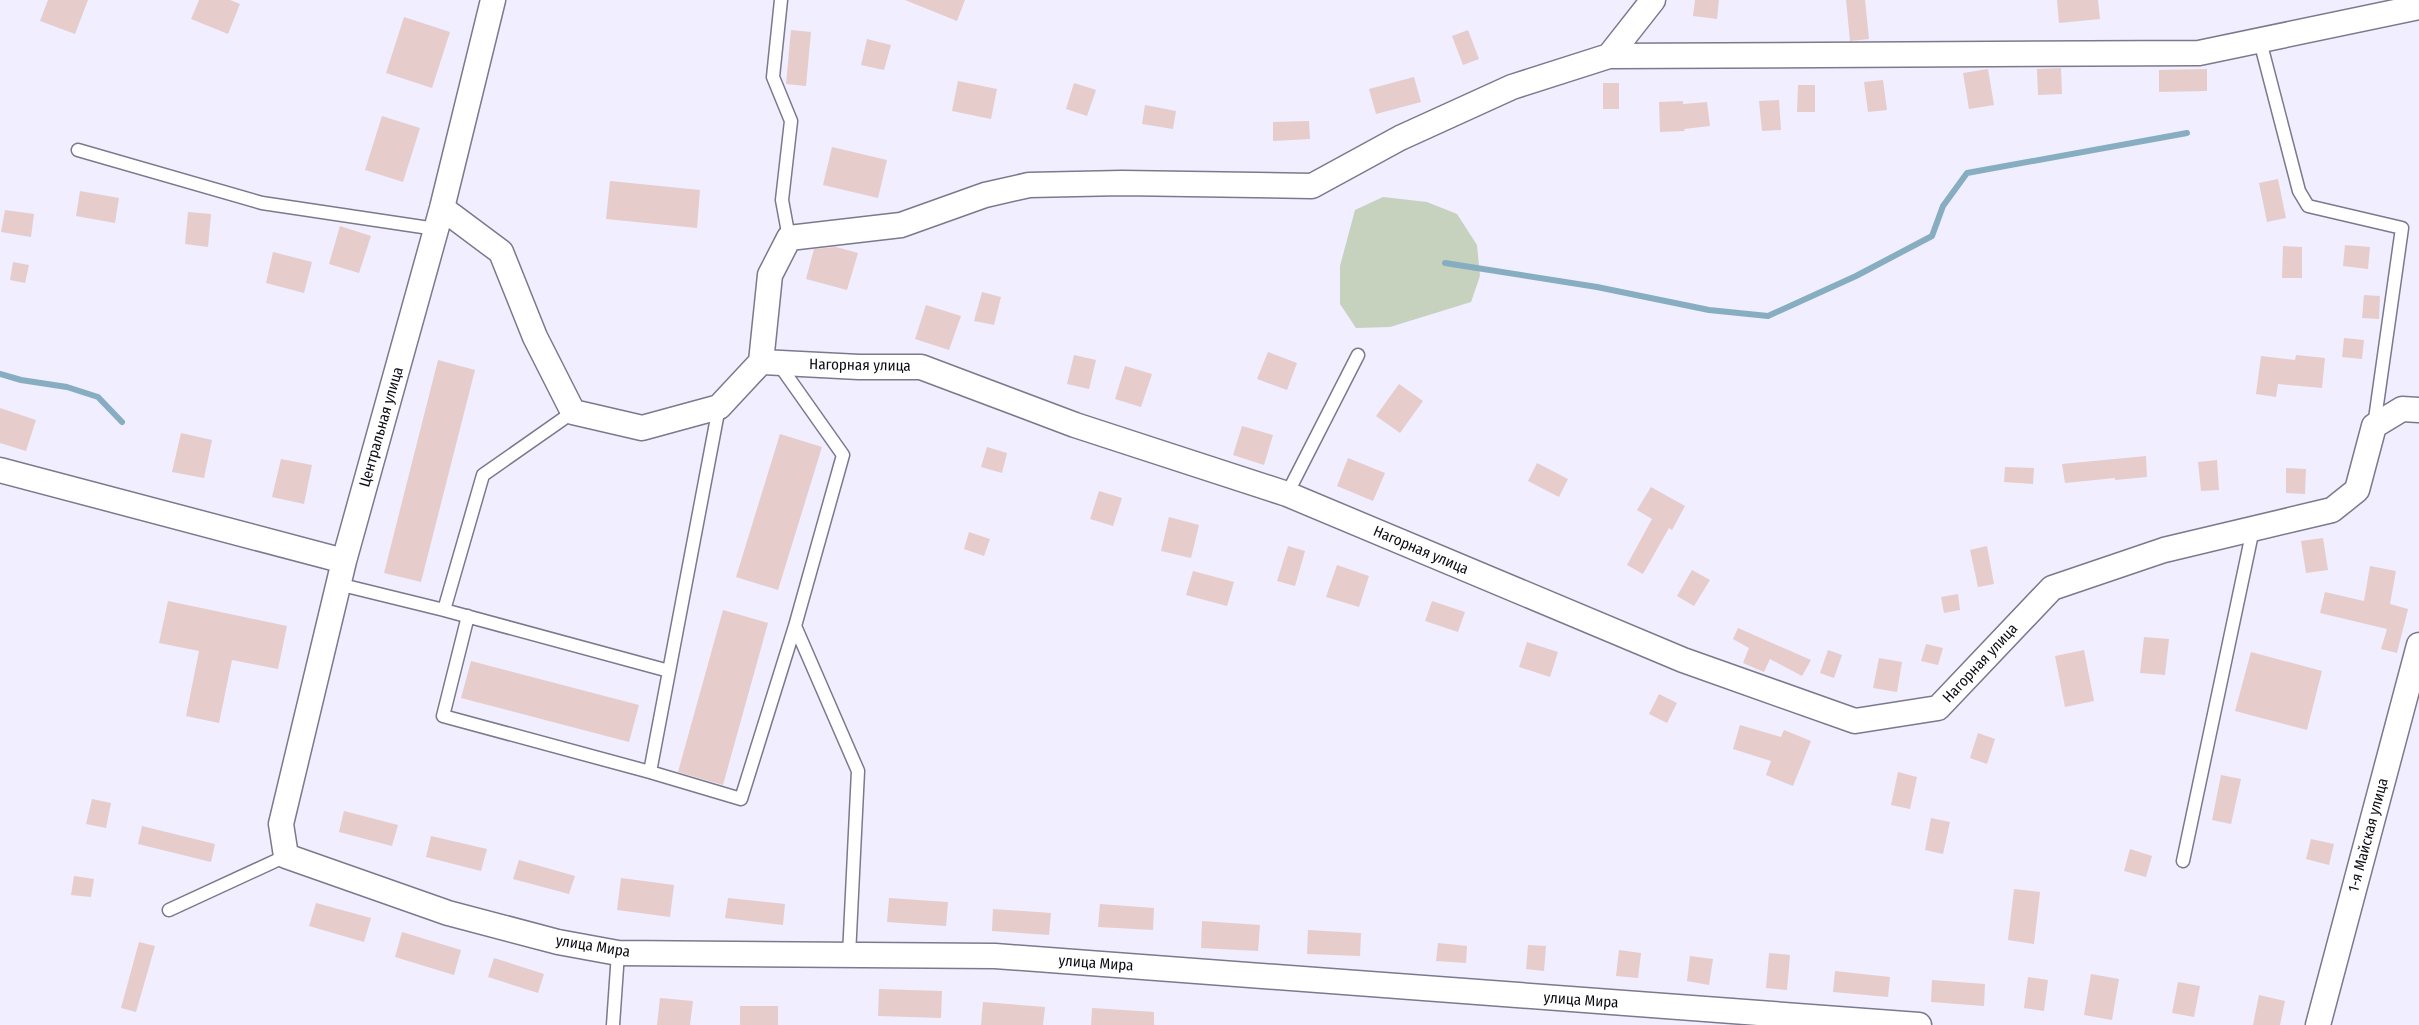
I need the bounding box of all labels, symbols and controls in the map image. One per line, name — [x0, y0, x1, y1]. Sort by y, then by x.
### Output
street label: Нагорная улица — [809, 355, 911, 375]
street label: Центральная улица — [355, 365, 407, 489]
street label: Нагорная улица — [1371, 522, 1471, 578]
street label: Нагорная улица — [1939, 620, 2021, 706]
street label: 1-я Майская улица — [2344, 776, 2392, 894]
street label: улица Мира — [555, 931, 631, 961]
street label: улица Мира — [1058, 951, 1134, 975]
street label: улица Мира — [1543, 988, 1619, 1012]

